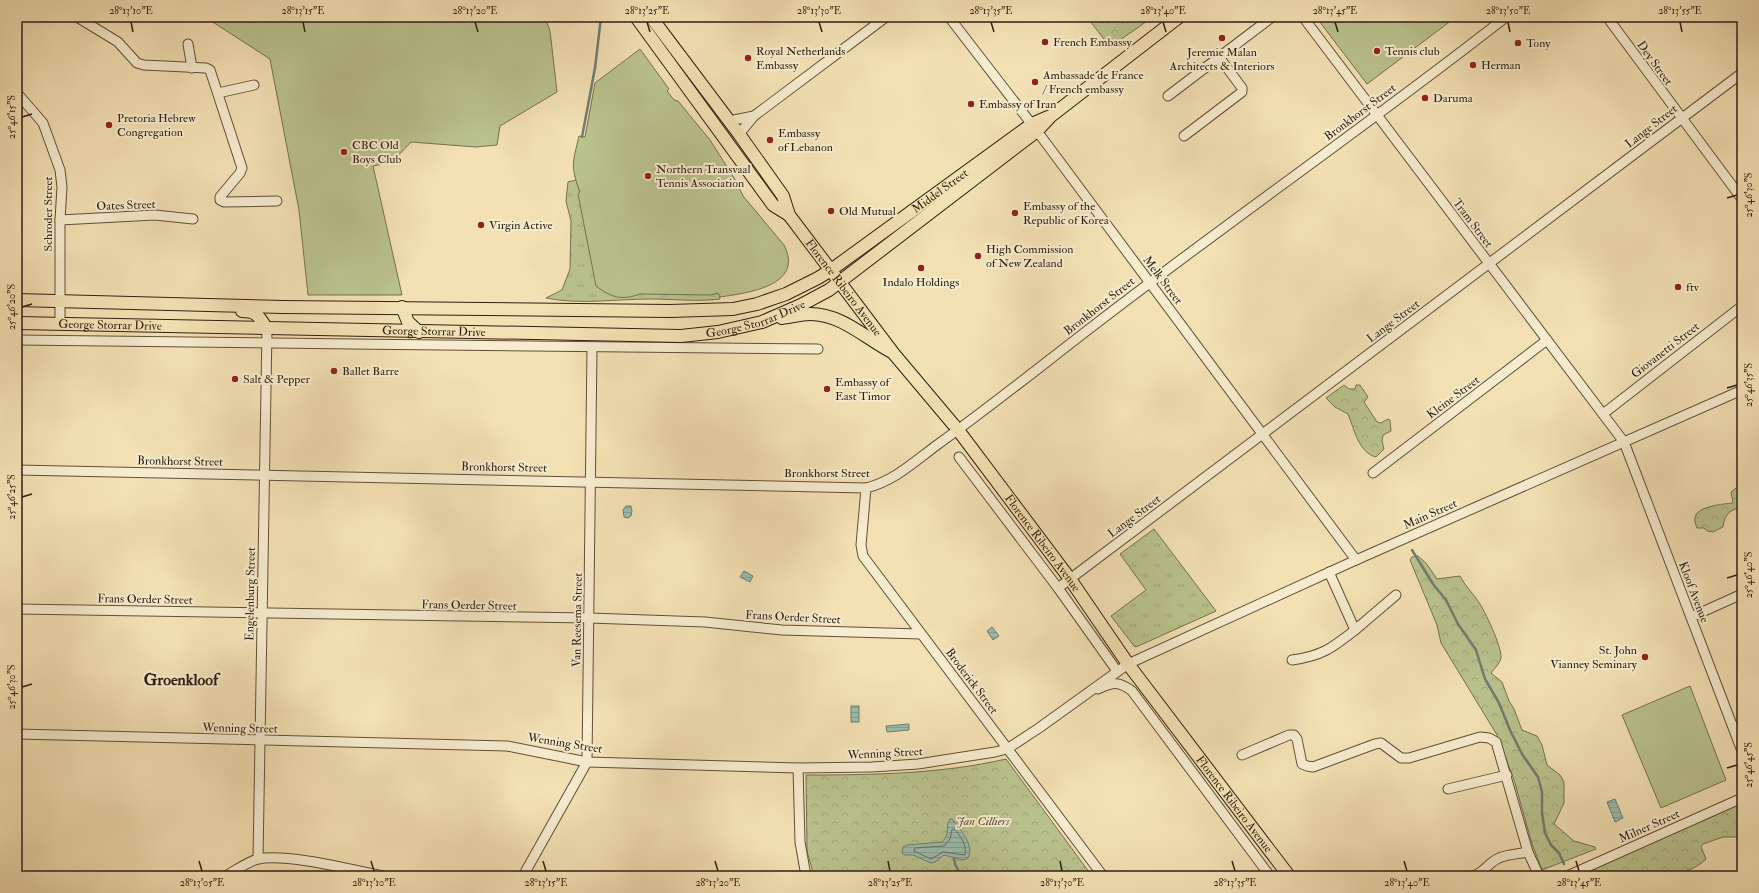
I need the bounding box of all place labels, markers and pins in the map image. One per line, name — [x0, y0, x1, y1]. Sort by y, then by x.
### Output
marker: Jeremie Malan Architects & Interiors — [1217, 33, 1227, 43]
place label: French Embassy — [1053, 35, 1132, 50]
place label: Tony — [1526, 36, 1551, 51]
marker: French Embassy — [1040, 37, 1050, 47]
marker: Tony — [1513, 38, 1523, 48]
place label: Royal Netherlands Embassy — [756, 44, 845, 73]
place label: Tennis club — [1385, 44, 1440, 59]
place label: Jeremie Malan Architects & Interiors — [1169, 45, 1274, 74]
marker: Tennis club — [1372, 46, 1382, 56]
marker: Royal Netherlands Embassy — [743, 53, 753, 63]
place label: Herman — [1481, 58, 1521, 73]
marker: Herman — [1468, 60, 1478, 70]
place label: Ambassade de France / French embassy — [1042, 68, 1143, 97]
marker: Ambassade de France / French embassy — [1030, 77, 1040, 87]
place label: Daruma — [1433, 91, 1474, 106]
marker: Daruma — [1420, 93, 1430, 103]
place label: Embassy of Iran — [979, 97, 1056, 112]
marker: Embassy of Iran — [966, 99, 976, 109]
place label: Pretoria Hebrew Congregation — [117, 111, 196, 140]
marker: Pretoria Hebrew Congregation — [104, 120, 114, 130]
place label: Embassy of Lebanon — [778, 126, 833, 155]
marker: Embassy of Lebanon — [765, 135, 775, 145]
place label: CBC Old Boys Club — [352, 138, 401, 167]
marker: CBC Old Boys Club — [339, 147, 349, 157]
place label: Northern Transvaal Tennis Association — [656, 162, 750, 191]
marker: Northern Transvaal Tennis Association — [643, 171, 653, 181]
place label: Embassy of the Republic of Korea — [1023, 199, 1110, 228]
place label: Old Mutual — [839, 204, 896, 219]
marker: Old Mutual — [826, 206, 836, 216]
marker: Embassy of the Republic of Korea — [1010, 208, 1020, 218]
place label: Virgin Active — [489, 218, 552, 233]
marker: Virgin Active — [476, 220, 486, 230]
place label: High Commission of New Zealand — [986, 242, 1073, 271]
marker: High Commission of New Zealand — [973, 251, 983, 261]
marker: Indalo Holdings — [916, 263, 926, 273]
place label: Indalo Holdings — [883, 275, 959, 290]
place label: ftv — [1686, 280, 1700, 295]
marker: ftv — [1673, 282, 1683, 292]
place label: Ballet Barre — [342, 364, 399, 379]
marker: Ballet Barre — [329, 366, 339, 376]
place label: Salt & Pepper — [243, 372, 310, 387]
marker: Salt & Pepper — [230, 374, 240, 384]
place label: Embassy of East Timor — [835, 375, 892, 404]
marker: Embassy of East Timor — [822, 384, 832, 394]
place label: St. John Vianney Seminary — [1550, 643, 1638, 672]
marker: St. John Vianney Seminary — [1640, 652, 1650, 662]

